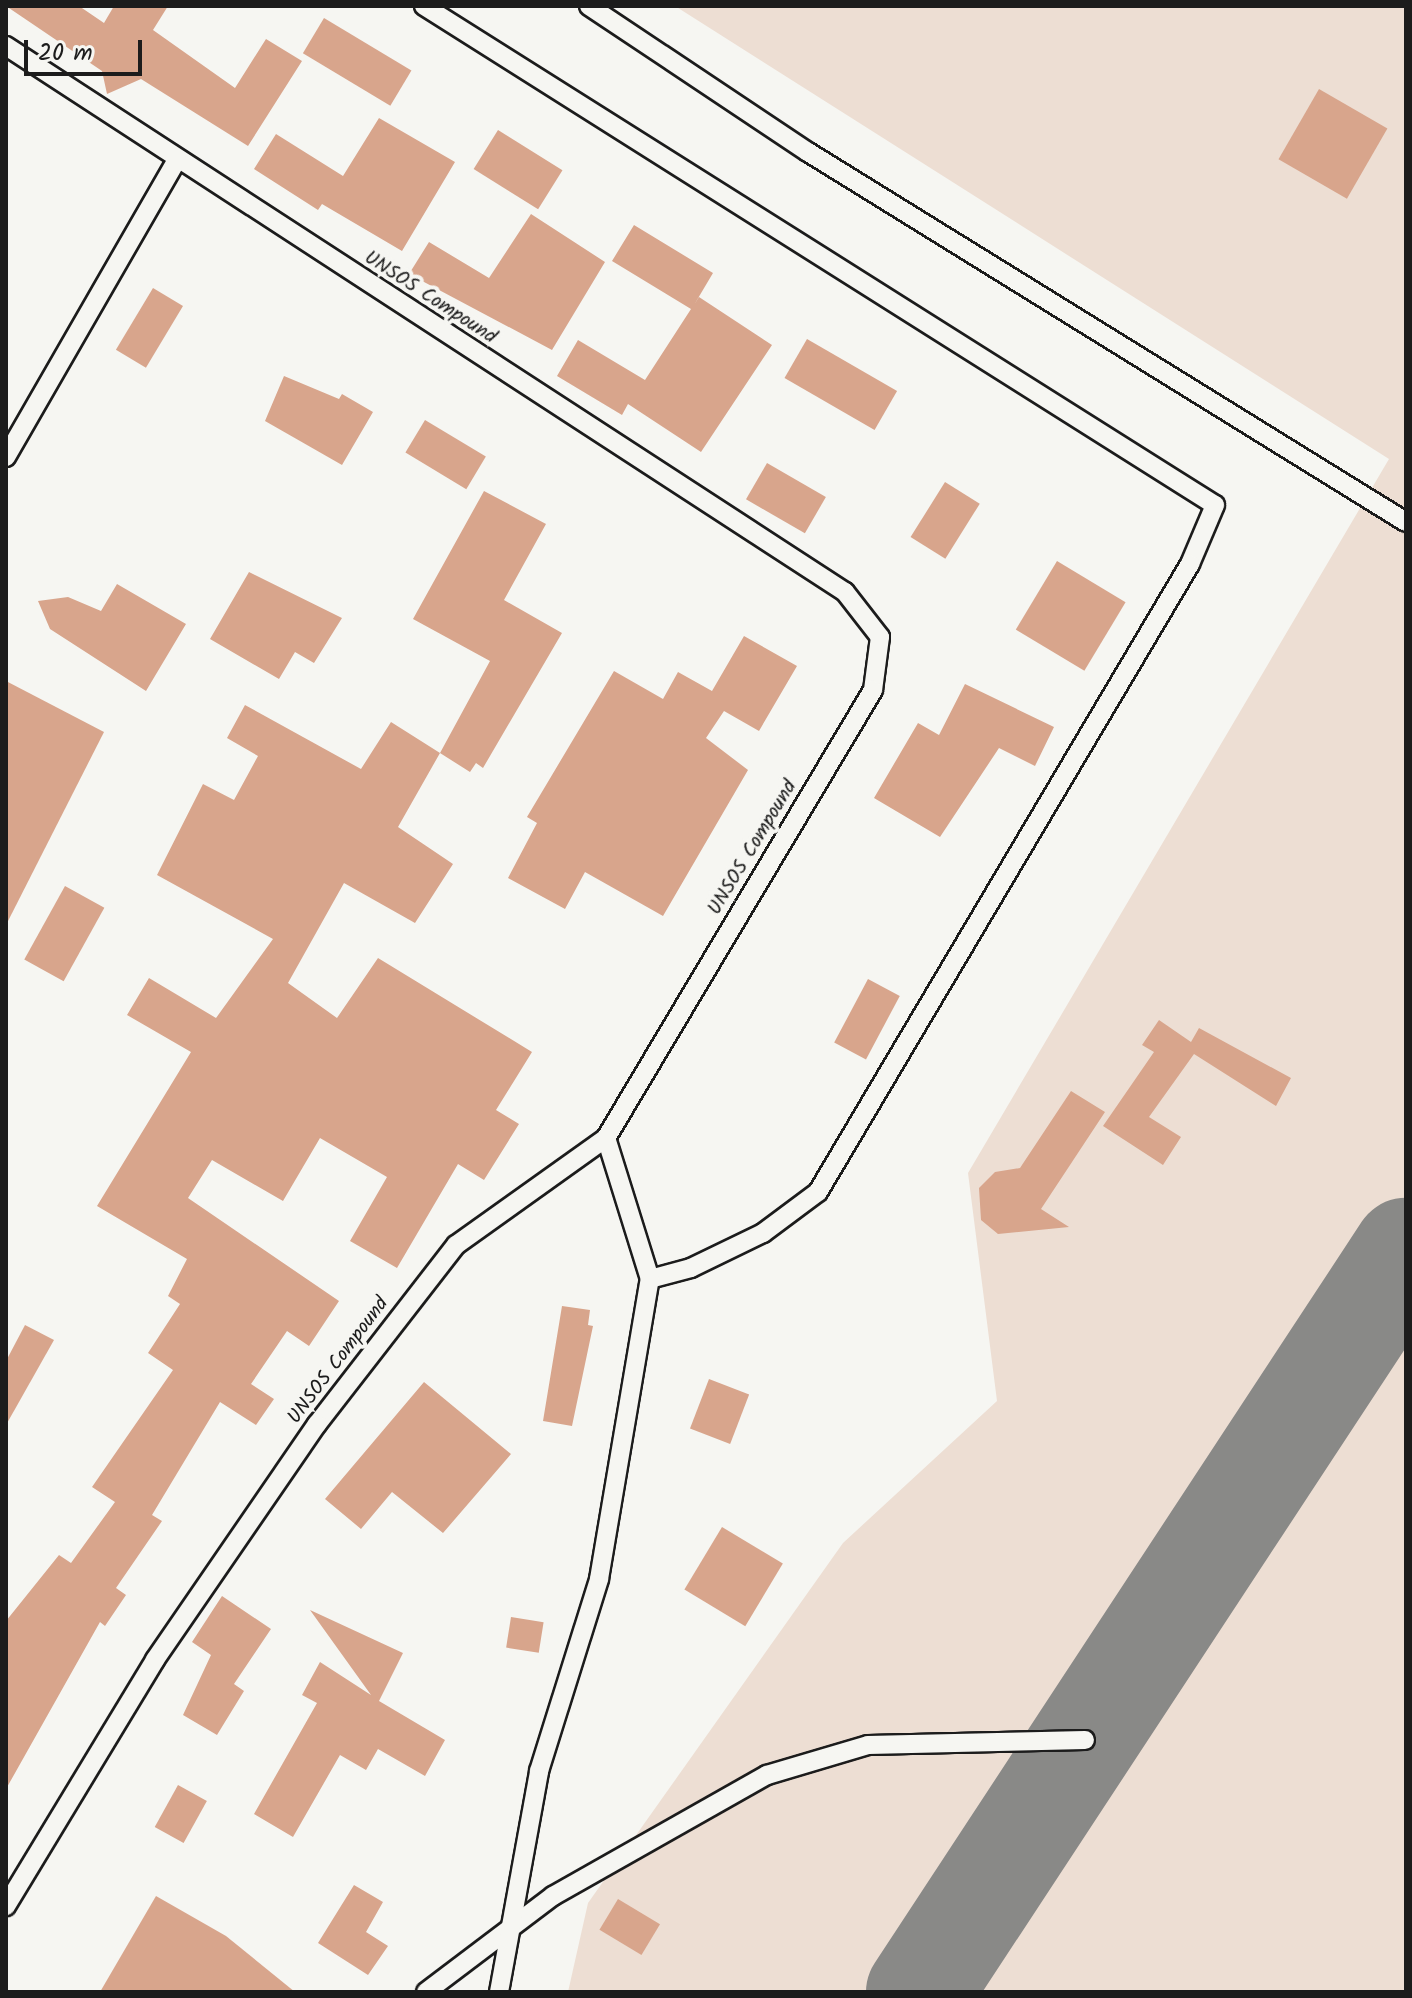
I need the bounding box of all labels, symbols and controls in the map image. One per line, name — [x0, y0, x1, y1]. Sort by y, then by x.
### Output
scale bar — [28, 24, 146, 74]
text: 20 m — [38, 34, 93, 73]
street label: UNSOS Compound — [359, 246, 501, 350]
street label: UNSOS Compound — [703, 776, 803, 920]
street label: UNSOS Compound — [283, 1293, 395, 1429]

